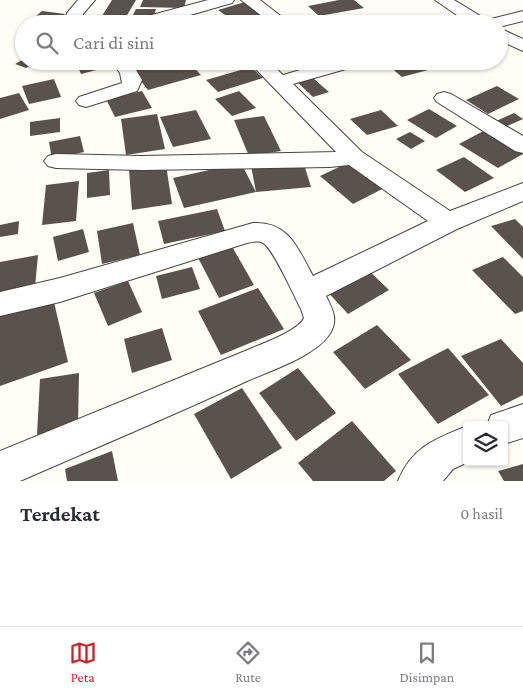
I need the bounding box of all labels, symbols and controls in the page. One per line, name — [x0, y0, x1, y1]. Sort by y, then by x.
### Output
search box — [15, 15, 508, 70]
icon: search — [33, 29, 61, 57]
text: Cari di sini — [73, 32, 154, 53]
map controls — [463, 421, 508, 466]
button: layers — [463, 421, 508, 466]
text: Terdekat — [20, 502, 100, 526]
text: 0 hasil — [460, 505, 503, 522]
tab: Peta — [69, 639, 97, 685]
tab: Rute — [234, 639, 262, 685]
tab: Disimpan — [400, 639, 454, 685]

